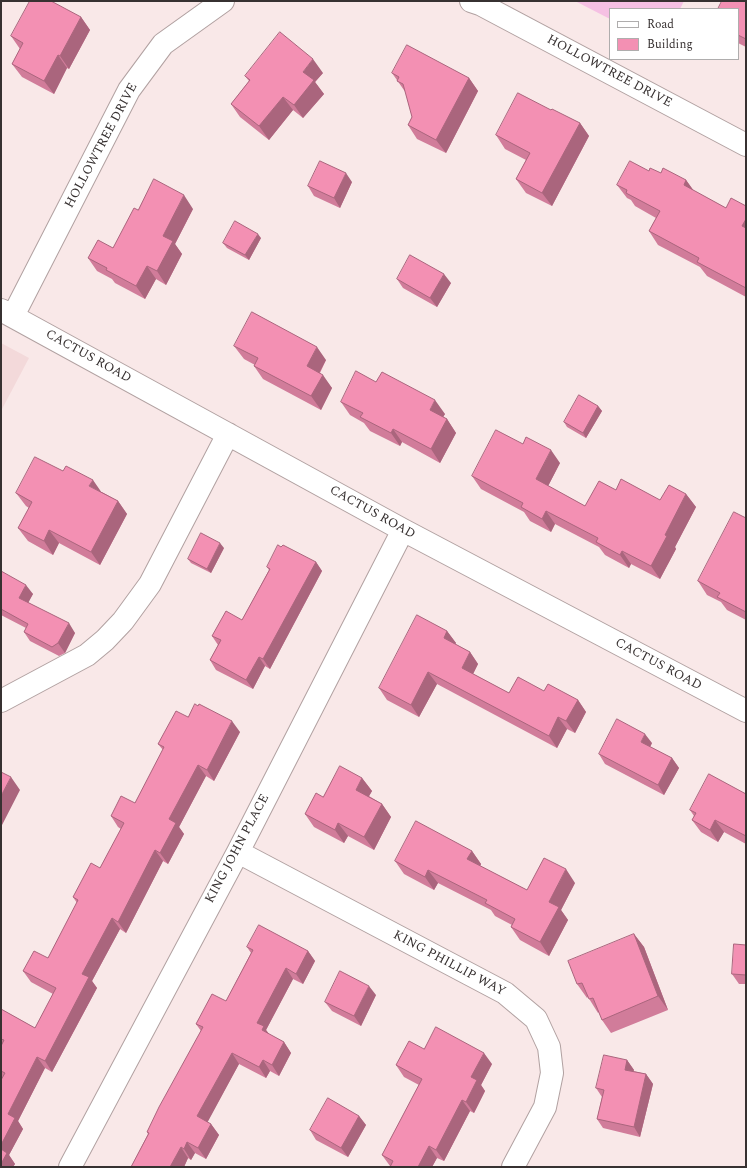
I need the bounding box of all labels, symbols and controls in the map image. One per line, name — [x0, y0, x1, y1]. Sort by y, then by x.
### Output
legend — [609, 8, 739, 60]
text: Road — [647, 15, 674, 34]
street label: HOLLOWTREE DRIVE — [544, 32, 674, 112]
text: Building — [647, 35, 693, 54]
street label: HOLLOWTREE DRIVE — [62, 81, 142, 211]
street label: CACTUS ROAD — [42, 327, 134, 387]
street label: CACTUS ROAD — [326, 483, 418, 543]
street label: CACTUS ROAD — [612, 636, 704, 694]
street label: KING JOHN PLACE — [203, 792, 273, 906]
street label: KING PHILLIP WAY — [390, 928, 508, 1000]

